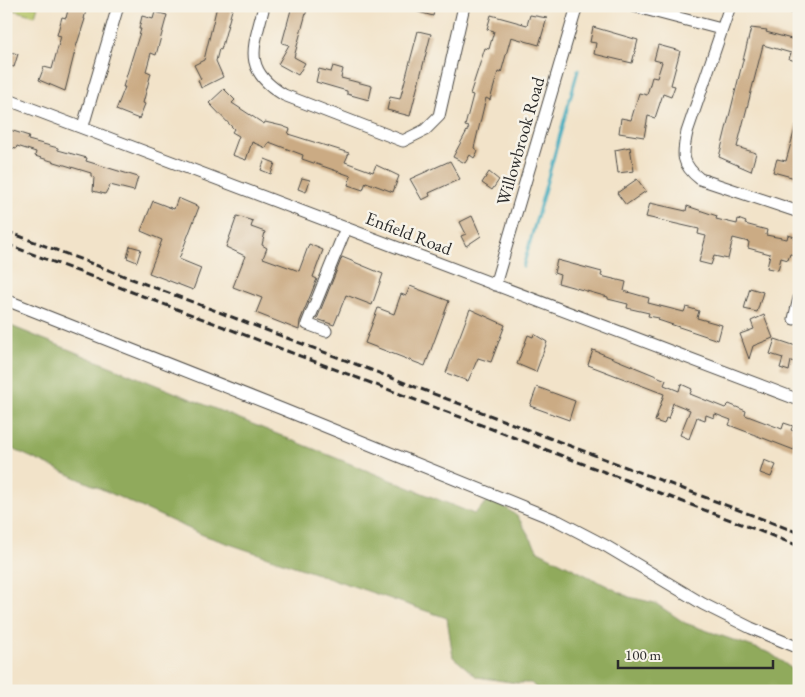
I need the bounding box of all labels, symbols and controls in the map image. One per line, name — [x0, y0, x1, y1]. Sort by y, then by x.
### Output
street label: Willowbrook Road — [491, 73, 550, 208]
street label: Enfield Road — [363, 206, 456, 260]
scale bar — [618, 637, 772, 669]
text: 100 m — [625, 645, 662, 664]

